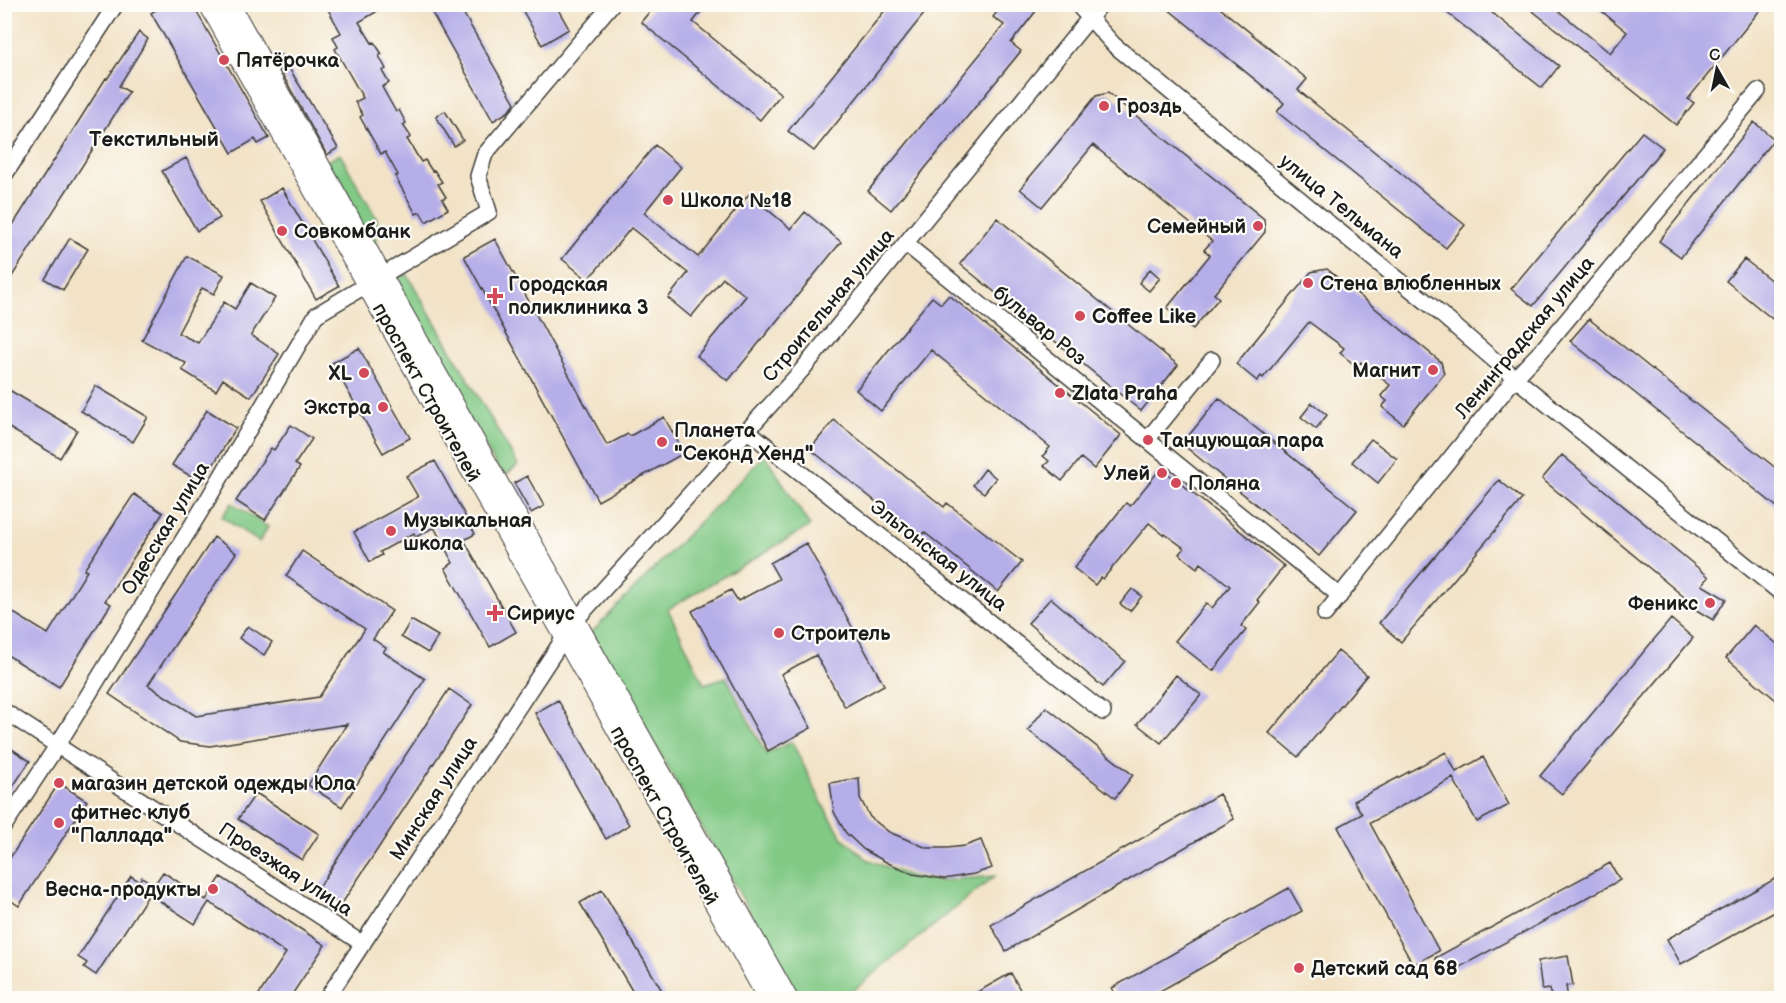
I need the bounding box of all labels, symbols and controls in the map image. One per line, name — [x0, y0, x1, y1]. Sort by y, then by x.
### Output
north arrow — [1687, 39, 1747, 99]
text: С — [1708, 45, 1722, 66]
place label: Пятёрочка — [236, 49, 339, 73]
marker: Пятёрочка — [217, 53, 231, 67]
place label: Гроздь — [1116, 95, 1182, 119]
marker: Гроздь — [1097, 99, 1111, 113]
district label: Текстильный — [89, 127, 219, 152]
street label: улица Тельмана — [1274, 149, 1408, 264]
place label: Школа №18 — [680, 189, 792, 213]
marker: Школа №18 — [661, 193, 675, 207]
place label: Семейный — [1147, 215, 1246, 239]
marker: Семейный — [1251, 219, 1265, 233]
place label: Совкомбанк — [294, 220, 411, 244]
marker: Совкомбанк — [275, 224, 289, 238]
street label: Строительная улица — [758, 224, 900, 387]
street label: Ленинградская улица — [1449, 251, 1600, 424]
place label: Стена влюбленных — [1320, 272, 1501, 296]
place label: Городская поликлиника 3 — [508, 273, 649, 320]
marker: Стена влюбленных — [1301, 276, 1315, 290]
street label: бульвар Роз — [988, 281, 1091, 371]
marker: Городская поликлиника 3 — [486, 287, 504, 305]
street label: проспект Строителей — [367, 299, 485, 486]
place label: Coffee Like — [1092, 305, 1196, 329]
marker: Coffee Like — [1073, 309, 1087, 323]
place label: Магнит — [1352, 359, 1421, 383]
place label: XL — [329, 362, 352, 386]
marker: Магнит — [1426, 363, 1440, 377]
marker: XL — [357, 366, 371, 380]
place label: Zlata Praha — [1072, 382, 1178, 406]
marker: Zlata Praha — [1053, 386, 1067, 400]
place label: Экстра — [304, 396, 371, 420]
marker: Экстра — [376, 400, 390, 414]
place label: Планета "Секонд Хенд" — [674, 419, 814, 466]
place label: Танцующая пара — [1160, 429, 1324, 453]
marker: Танцующая пара — [1141, 433, 1155, 447]
marker: Планета "Секонд Хенд" — [655, 435, 669, 449]
street label: Одесская улица — [117, 457, 215, 600]
place label: Улей — [1104, 462, 1150, 486]
marker: Улей — [1155, 466, 1169, 480]
place label: Поляна — [1188, 472, 1260, 496]
marker: Поляна — [1169, 476, 1183, 490]
street label: Эльтонская улица — [865, 495, 1012, 617]
place label: Музыкальная школа — [403, 509, 532, 556]
marker: Музыкальная школа — [384, 524, 398, 538]
place label: Феникс — [1628, 592, 1698, 616]
marker: Феникс — [1703, 596, 1717, 610]
place label: Сириус — [507, 602, 575, 626]
marker: Сириус — [488, 606, 502, 620]
place label: Строитель — [791, 622, 891, 646]
marker: Строитель — [772, 626, 786, 640]
street label: проспект Строителей — [605, 722, 723, 909]
street label: Минская улица — [385, 732, 483, 865]
place label: магазин детской одежды Юла — [71, 772, 356, 796]
marker: магазин детской одежды Юла — [52, 776, 66, 790]
place label: фитнес клуб "Паллада" — [71, 801, 191, 848]
marker: фитнес клуб "Паллада" — [52, 816, 66, 830]
street label: Проезжая улица — [214, 818, 357, 922]
place label: Весна-продукты — [45, 878, 201, 902]
marker: Весна-продукты — [206, 882, 220, 896]
place label: Детский сад 68 — [1311, 957, 1458, 981]
marker: Детский сад 68 — [1292, 961, 1306, 975]

